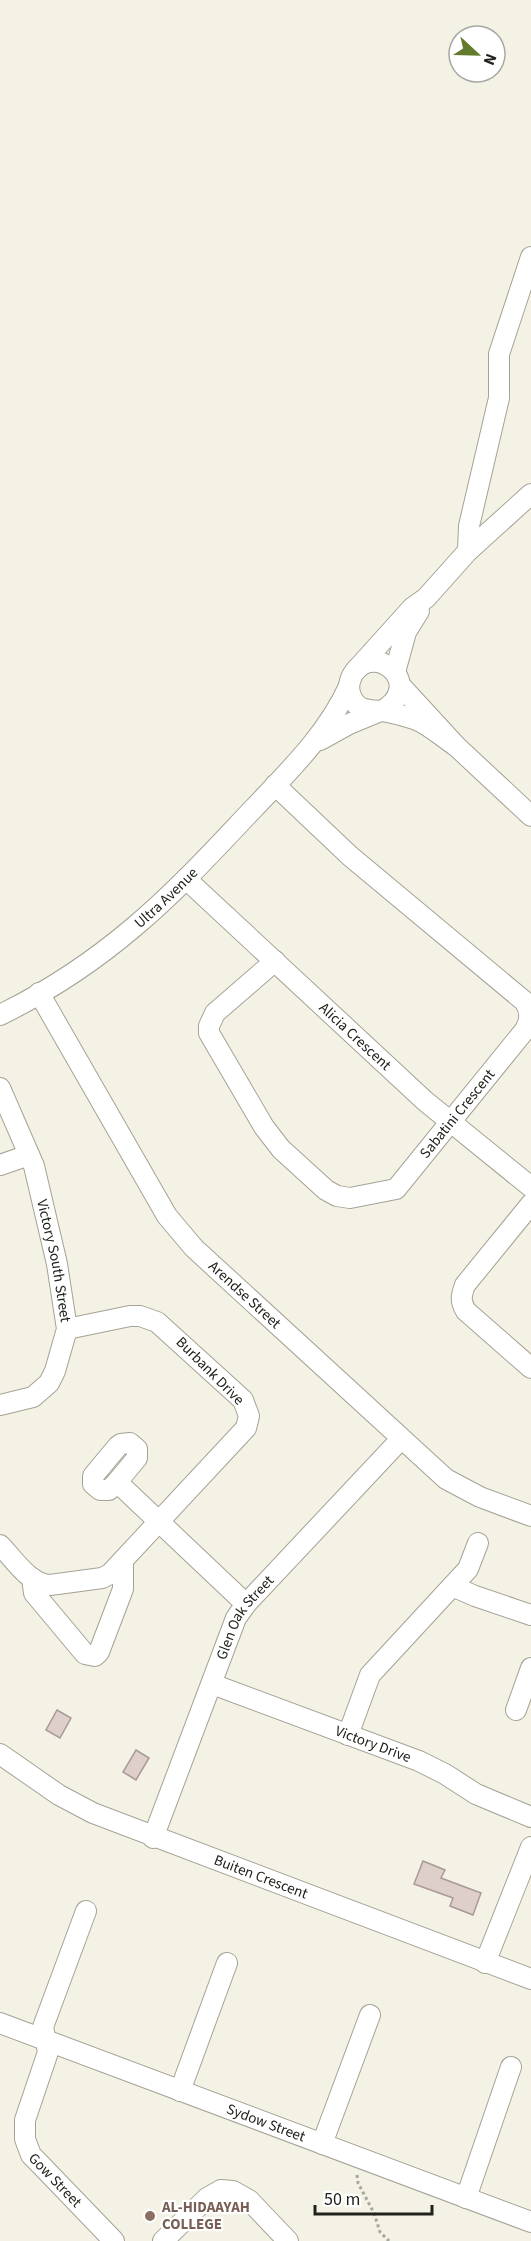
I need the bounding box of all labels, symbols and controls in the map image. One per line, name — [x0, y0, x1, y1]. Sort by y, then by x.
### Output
north arrow — [447, 24, 507, 84]
text: N — [478, 50, 502, 68]
street label: Ultra Avenue — [130, 863, 202, 933]
street label: Alicia Crescent — [315, 997, 396, 1075]
street label: Sabatini Crescent — [415, 1064, 500, 1163]
street label: Victory South Street — [32, 1197, 76, 1324]
street label: Arendse Street — [204, 1256, 286, 1333]
street label: Burbank Drive — [171, 1332, 249, 1410]
street label: Glen Oak Street — [211, 1570, 279, 1663]
street label: Victory Drive — [332, 1720, 414, 1768]
street label: Buiten Crescent — [211, 1849, 311, 1904]
street label: Sydow Street — [223, 2098, 308, 2147]
street label: Gow Street — [24, 2148, 87, 2212]
scale bar — [315, 2178, 432, 2216]
text: 50 m — [324, 2187, 360, 2212]
place label: AL-HIDAAYAH COLLEGE — [161, 2197, 250, 2235]
marker: AL-HIDAAYAH COLLEGE — [143, 2209, 157, 2223]

